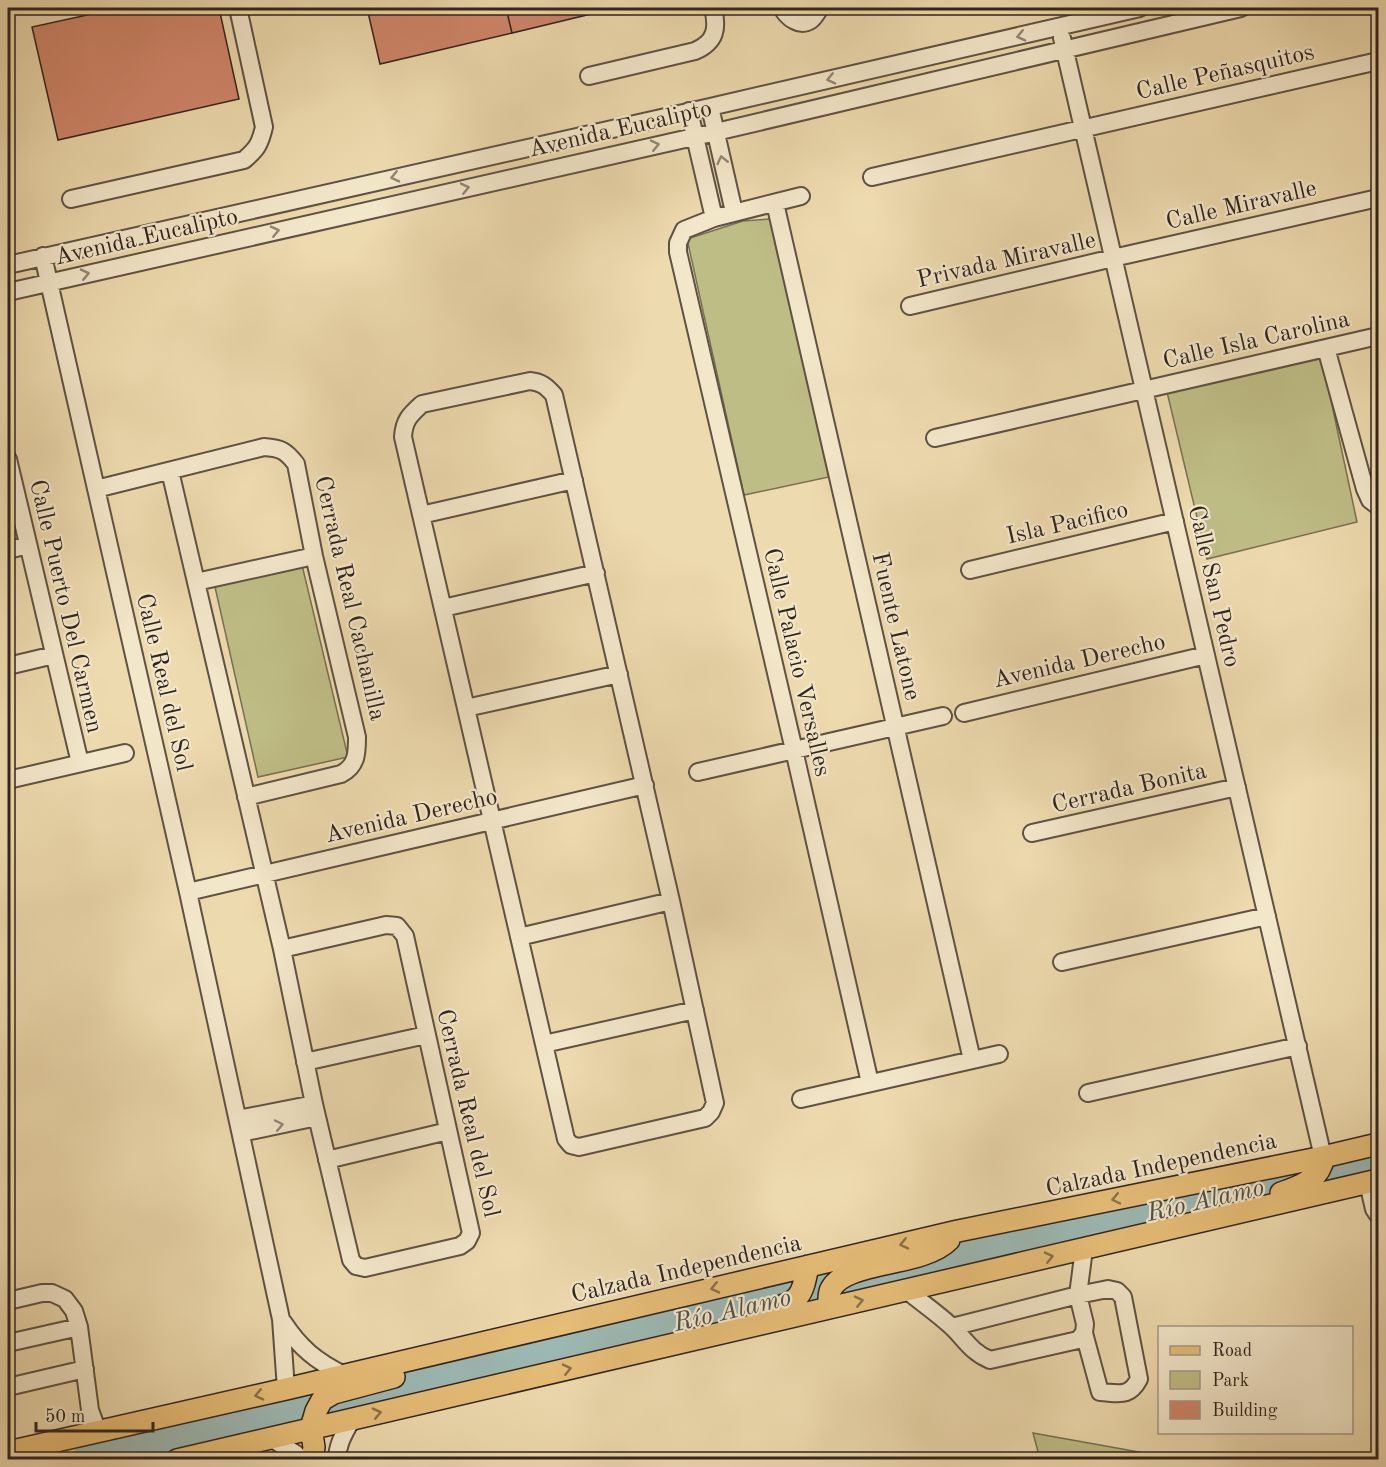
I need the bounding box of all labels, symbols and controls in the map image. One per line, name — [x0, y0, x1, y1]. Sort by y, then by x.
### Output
one-way arrow — [1017, 28, 1027, 41]
street label: Calle Peñasquitos — [1134, 41, 1317, 105]
one-way arrow — [826, 72, 836, 85]
street label: Avenida Eucalipto — [526, 97, 714, 163]
one-way arrow — [650, 139, 660, 152]
one-way arrow — [717, 155, 730, 165]
one-way arrow — [390, 169, 400, 182]
street label: Calle Miravalle — [1164, 177, 1319, 235]
one-way arrow — [460, 182, 470, 195]
street label: Avenida Eucalipto — [52, 205, 240, 271]
one-way arrow — [270, 225, 280, 238]
street label: Privada Miravalle — [915, 229, 1098, 293]
one-way arrow — [80, 269, 90, 282]
street label: Calle Isla Carolina — [1161, 308, 1352, 374]
street label: Cerrada Real Cachanilla — [309, 474, 389, 723]
street label: Calle Puerto Del Carmen — [24, 477, 106, 736]
street label: Isla Pacifico — [1004, 498, 1131, 550]
street label: Calle San Pedro — [1183, 503, 1243, 670]
street label: Calle Palacio Versalles — [758, 546, 834, 779]
street label: Fuente Latone — [866, 550, 924, 703]
street label: Calle Real del Sol — [131, 591, 195, 774]
street label: Avenida Derecho — [991, 630, 1168, 693]
street label: Cerrada Bonita — [1050, 759, 1209, 818]
street label: Avenida Derecho — [323, 785, 500, 848]
street label: Cerrada Real del Sol — [431, 1007, 503, 1220]
one-way arrow — [274, 1119, 284, 1132]
street label: Calzada Independencia — [1044, 1130, 1279, 1202]
water label: Río Alamo — [1143, 1175, 1267, 1227]
one-way arrow — [1111, 1192, 1121, 1205]
street label: Calzada Independencia — [569, 1232, 804, 1308]
one-way arrow — [900, 1236, 910, 1249]
one-way arrow — [1044, 1251, 1054, 1264]
one-way arrow — [710, 1280, 720, 1293]
water label: Río Alamo — [670, 1285, 794, 1337]
one-way arrow — [854, 1295, 864, 1308]
legend — [1158, 1326, 1353, 1434]
text: Road — [1212, 1342, 1252, 1360]
one-way arrow — [562, 1363, 572, 1376]
text: Park — [1212, 1372, 1249, 1390]
one-way arrow — [254, 1388, 264, 1401]
scale bar — [36, 1395, 153, 1433]
text: Building — [1212, 1402, 1278, 1420]
text: 50 m — [45, 1408, 85, 1426]
one-way arrow — [372, 1408, 382, 1421]

